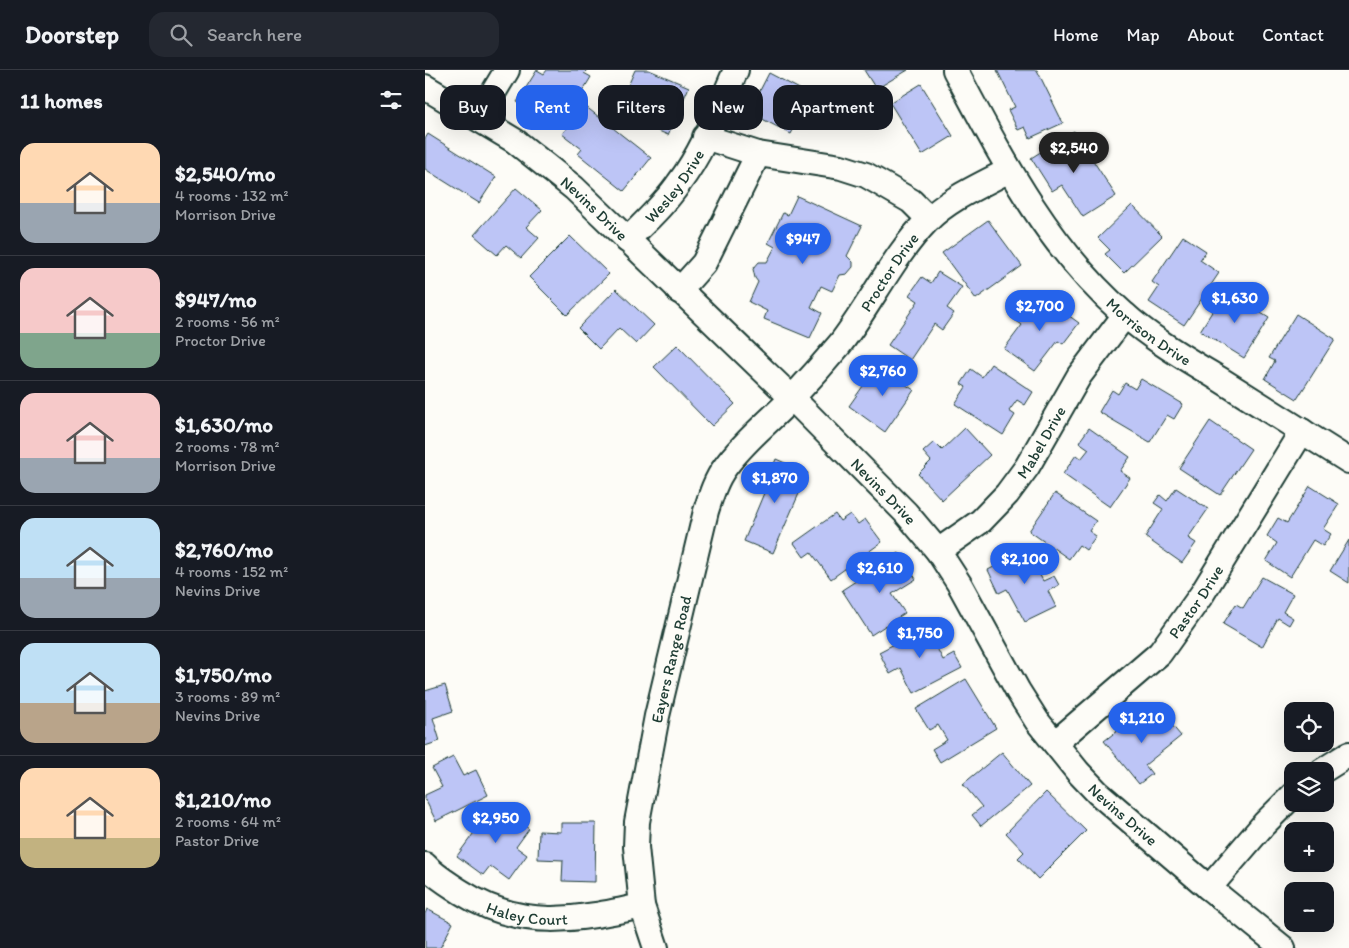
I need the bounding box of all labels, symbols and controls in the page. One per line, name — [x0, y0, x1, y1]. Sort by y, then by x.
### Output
search box — [149, 12, 499, 57]
text: Doorstep — [25, 20, 119, 49]
icon: search — [167, 21, 195, 49]
text: Search here — [207, 23, 302, 46]
text: Home — [1053, 24, 1099, 46]
text: Map — [1127, 24, 1160, 46]
text: About — [1188, 24, 1234, 46]
text: Contact — [1262, 24, 1324, 46]
chip: Buy — [440, 85, 506, 130]
chip: Rent — [516, 85, 588, 130]
chip: Filters — [598, 85, 684, 130]
chip: New — [694, 85, 763, 130]
chip: Apartment — [773, 85, 893, 130]
icon: filters — [377, 86, 405, 114]
text: 11 homes — [20, 88, 103, 113]
pin: $2,540 — [1033, 132, 1115, 174]
text: $2,540 — [1050, 138, 1098, 157]
street label: Wesley Drive — [640, 146, 708, 227]
text: $2,540/mo — [175, 161, 275, 186]
icon: home — [60, 163, 120, 223]
street label: Nevins Drive — [557, 172, 632, 244]
text: 4 rooms · 132 m² — [175, 186, 289, 205]
text: Morrison Drive — [175, 205, 276, 224]
pin: $947 — [773, 222, 833, 265]
text: $947 — [786, 229, 820, 248]
street label: Proctor Drive — [856, 229, 922, 315]
pin: $1,630 — [1194, 282, 1276, 324]
text: $947/mo — [175, 287, 257, 312]
icon: home — [60, 288, 120, 348]
text: $1,630 — [1212, 288, 1258, 307]
pin: $2,700 — [999, 290, 1081, 332]
street label: Morrison Drive — [1103, 293, 1195, 369]
text: $2,700 — [1016, 296, 1064, 315]
text: 2 rooms · 56 m² — [175, 312, 280, 331]
text: Proctor Drive — [175, 331, 266, 350]
pin: $2,760 — [842, 354, 924, 397]
text: $2,760 — [860, 361, 906, 380]
street label: Mabel Drive — [1012, 403, 1069, 482]
text: $1,630/mo — [175, 412, 273, 437]
icon: home — [60, 413, 120, 473]
text: 2 rooms · 78 m² — [175, 437, 280, 456]
street label: Nevins Drive — [847, 454, 921, 528]
text: Morrison Drive — [175, 456, 276, 475]
pin: $1,870 — [734, 462, 816, 504]
text: $1,870 — [752, 468, 798, 487]
text: $2,760/mo — [175, 537, 273, 562]
icon: home — [60, 538, 120, 598]
pin: $2,100 — [984, 542, 1066, 585]
text: $2,100 — [1001, 549, 1049, 568]
pin: $2,610 — [839, 552, 921, 594]
text: $2,610 — [857, 558, 903, 577]
street label: Pastor Drive — [1164, 561, 1227, 642]
text: 4 rooms · 152 m² — [175, 562, 288, 581]
text: Nevins Drive — [175, 581, 260, 600]
street label: Eayers Range Road — [646, 593, 695, 724]
pin: $1,750 — [879, 616, 961, 659]
text: $1,750 — [897, 623, 943, 642]
text: $1,750/mo — [175, 662, 272, 687]
icon: home — [60, 663, 120, 723]
text: 3 rooms · 89 m² — [175, 687, 280, 706]
pin: $1,210 — [1101, 702, 1183, 744]
map controls — [1284, 702, 1334, 932]
button: locate — [1284, 702, 1334, 752]
text: Nevins Drive — [175, 706, 260, 725]
text: $1,210 — [1119, 708, 1165, 727]
button: layers — [1284, 762, 1334, 812]
street label: Nevins Drive — [1084, 779, 1162, 849]
text: $1,210/mo — [175, 787, 271, 812]
icon: home — [60, 788, 120, 848]
pin: $2,950 — [455, 802, 537, 844]
text: $2,950 — [473, 808, 519, 827]
text: 2 rooms · 64 m² — [175, 812, 281, 831]
button: + — [1284, 822, 1334, 872]
text: Pastor Drive — [175, 831, 259, 850]
button: − — [1284, 882, 1334, 932]
street label: Haley Court — [484, 897, 568, 928]

